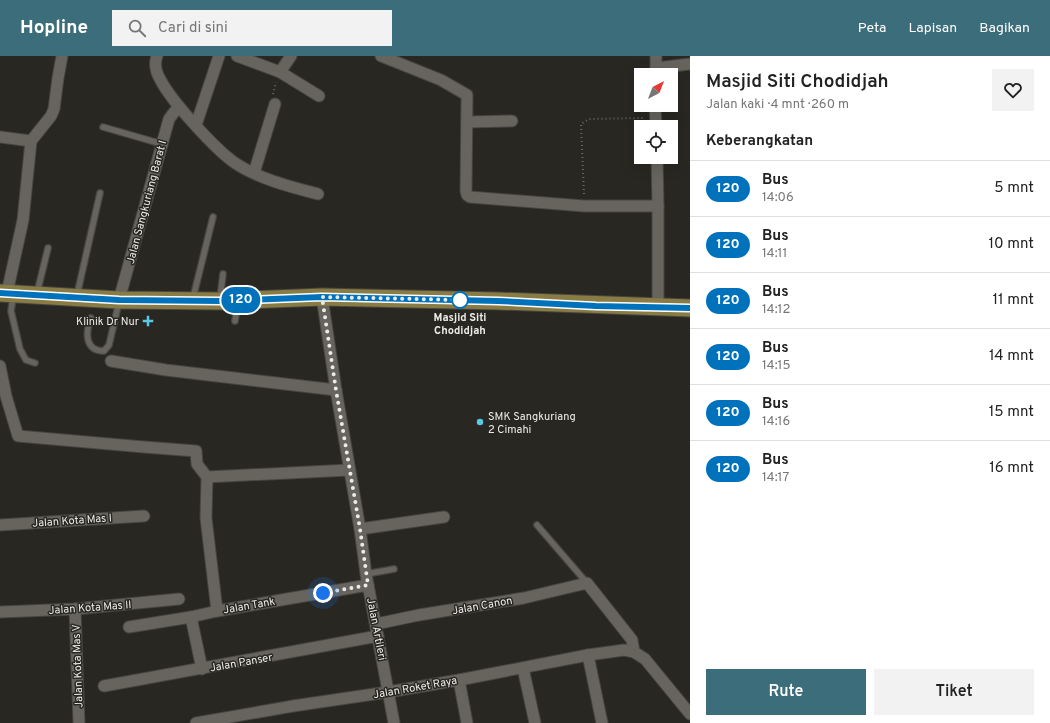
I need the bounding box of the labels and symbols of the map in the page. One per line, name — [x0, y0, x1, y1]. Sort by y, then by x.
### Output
north arrow — [634, 68, 678, 112]
street label: Jalan Sangkuriang Barat I — [124, 139, 170, 266]
line badge: 120 — [218, 287, 264, 313]
marker: Masjid Siti Chodidjah — [451, 291, 469, 309]
place label: Masjid Siti Chodidjah — [434, 311, 486, 338]
place label: Klinik Dr Nur — [76, 315, 140, 329]
marker: Klinik Dr Nur — [142, 315, 154, 327]
place label: SMK Sangkuriang 2 Cimahi — [488, 410, 576, 437]
marker: SMK Sangkuriang 2 Cimahi — [475, 417, 485, 427]
street label: Jalan Kota Mas I — [32, 511, 112, 531]
your location — [313, 583, 333, 603]
street label: Jalan Tank — [222, 594, 276, 617]
street label: Jalan Canon — [451, 594, 513, 618]
street label: Jalan Artileri — [363, 597, 389, 662]
street label: Jalan Kota Mas II — [48, 598, 132, 618]
street label: Jalan Kota Mas V — [70, 624, 86, 708]
street label: Jalan Panser — [209, 650, 274, 675]
street label: Jalan Roket Raya — [372, 674, 458, 702]

